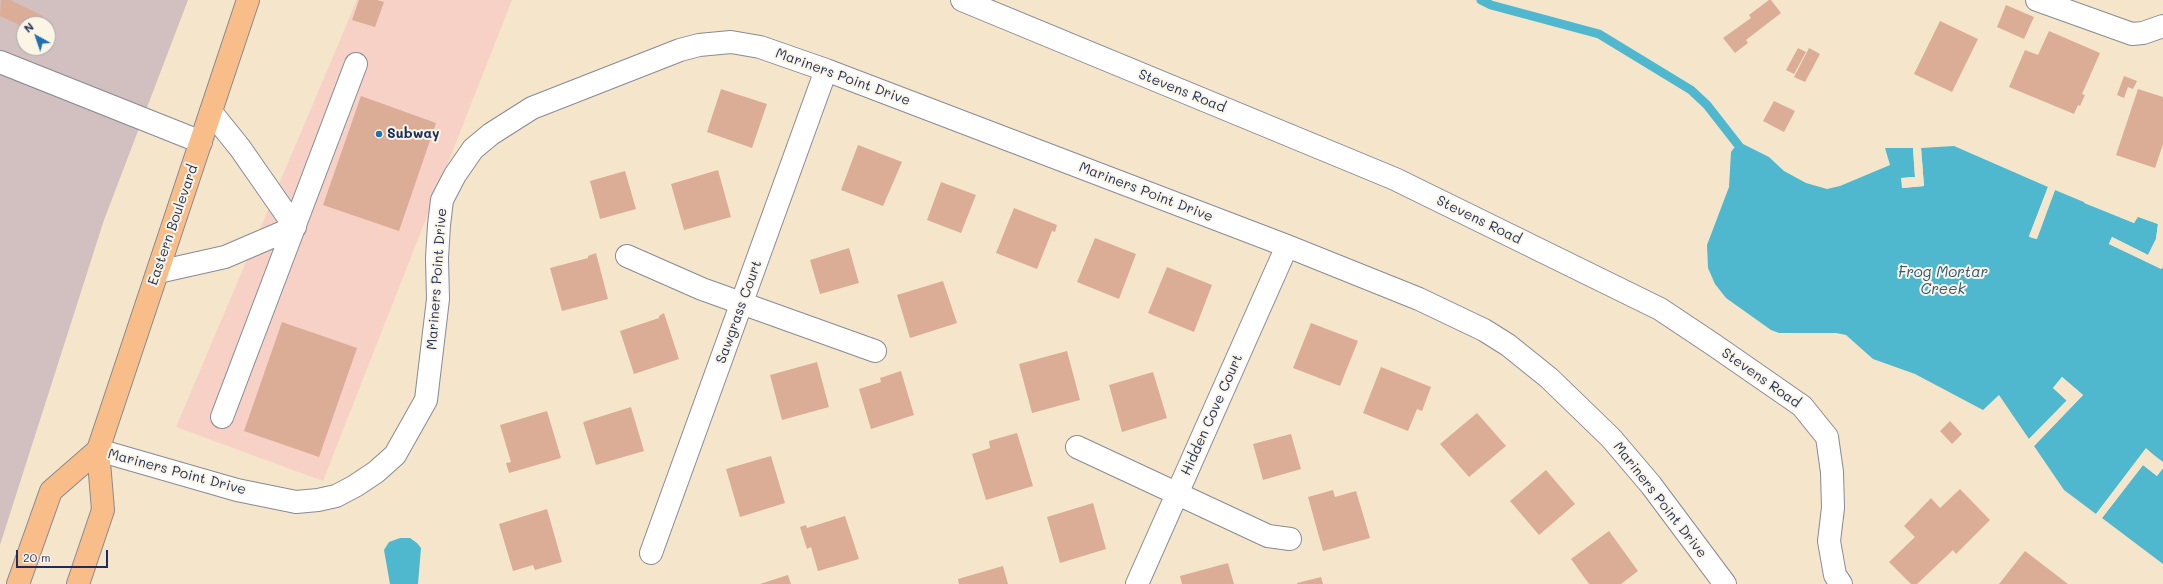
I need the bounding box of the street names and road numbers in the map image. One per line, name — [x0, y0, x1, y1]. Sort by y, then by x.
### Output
street label: Mariners Point Drive — [773, 45, 913, 109]
street label: Stevens Road — [1136, 66, 1228, 116]
street label: Mariners Point Drive — [1076, 159, 1216, 225]
street label: Eastern Boulevard — [144, 162, 202, 288]
street label: Stevens Road — [1434, 192, 1524, 248]
street label: Mariners Point Drive — [424, 207, 450, 351]
street label: Sawgrass Court — [713, 258, 765, 366]
street label: Stevens Road — [1718, 345, 1804, 411]
street label: Hidden Cove Court — [1178, 352, 1246, 478]
street label: Mariners Point Drive — [1610, 439, 1710, 561]
street label: Mariners Point Drive — [106, 445, 248, 499]

